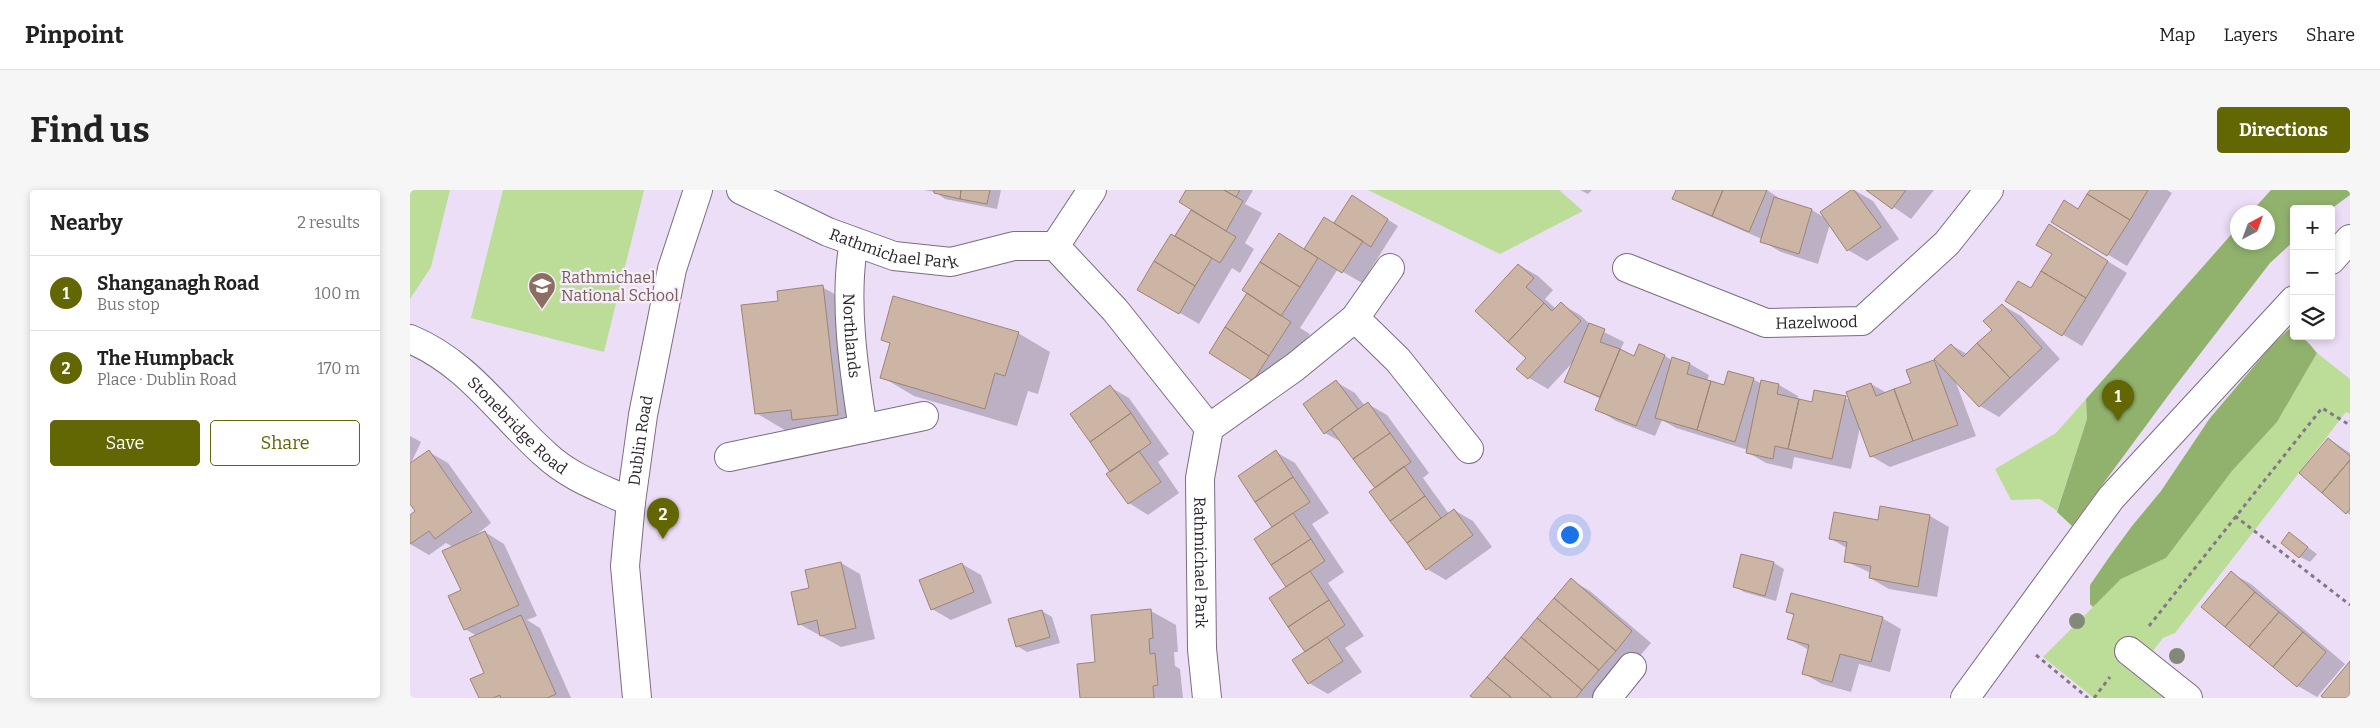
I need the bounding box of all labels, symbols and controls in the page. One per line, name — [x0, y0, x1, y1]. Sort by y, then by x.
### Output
text: Pinpoint — [25, 21, 124, 49]
text: Map — [2159, 24, 2195, 46]
text: Layers — [2223, 24, 2278, 46]
text: Share — [2306, 24, 2355, 46]
button: Directions — [2217, 107, 2350, 153]
text: Find us — [30, 109, 150, 151]
north arrow — [2230, 205, 2275, 250]
map controls — [2290, 205, 2335, 340]
button: + — [2290, 205, 2335, 250]
text: Nearby — [50, 210, 123, 236]
text: 2 results — [297, 213, 360, 232]
street label: Rathmichael Park — [827, 224, 960, 272]
button: − — [2290, 250, 2335, 295]
place label: Rathmichael National School — [561, 268, 679, 305]
school or university icon: Rathmichael National School — [527, 271, 557, 310]
text: Shanganagh Road — [97, 272, 259, 295]
text: 1 — [63, 284, 69, 303]
text: 100 m — [315, 284, 360, 303]
street label: Northlands — [840, 293, 865, 379]
text: Bus stop — [97, 295, 160, 314]
button: layers — [2290, 295, 2335, 340]
street label: Hazelwood — [1775, 312, 1858, 332]
text: The Humpback — [97, 347, 234, 370]
text: 2 — [61, 359, 71, 378]
text: 170 m — [317, 359, 360, 378]
text: Place · Dublin Road — [97, 370, 237, 389]
street label: Stonebridge Road — [464, 372, 571, 478]
pin: 1 — [2102, 380, 2134, 421]
street label: Dublin Road — [624, 393, 656, 487]
button: Save — [50, 420, 200, 466]
button: Share — [210, 420, 360, 466]
street label: Rathmichael Park — [1191, 497, 1211, 628]
pin: 2 — [647, 498, 679, 539]
your location — [1557, 522, 1583, 548]

